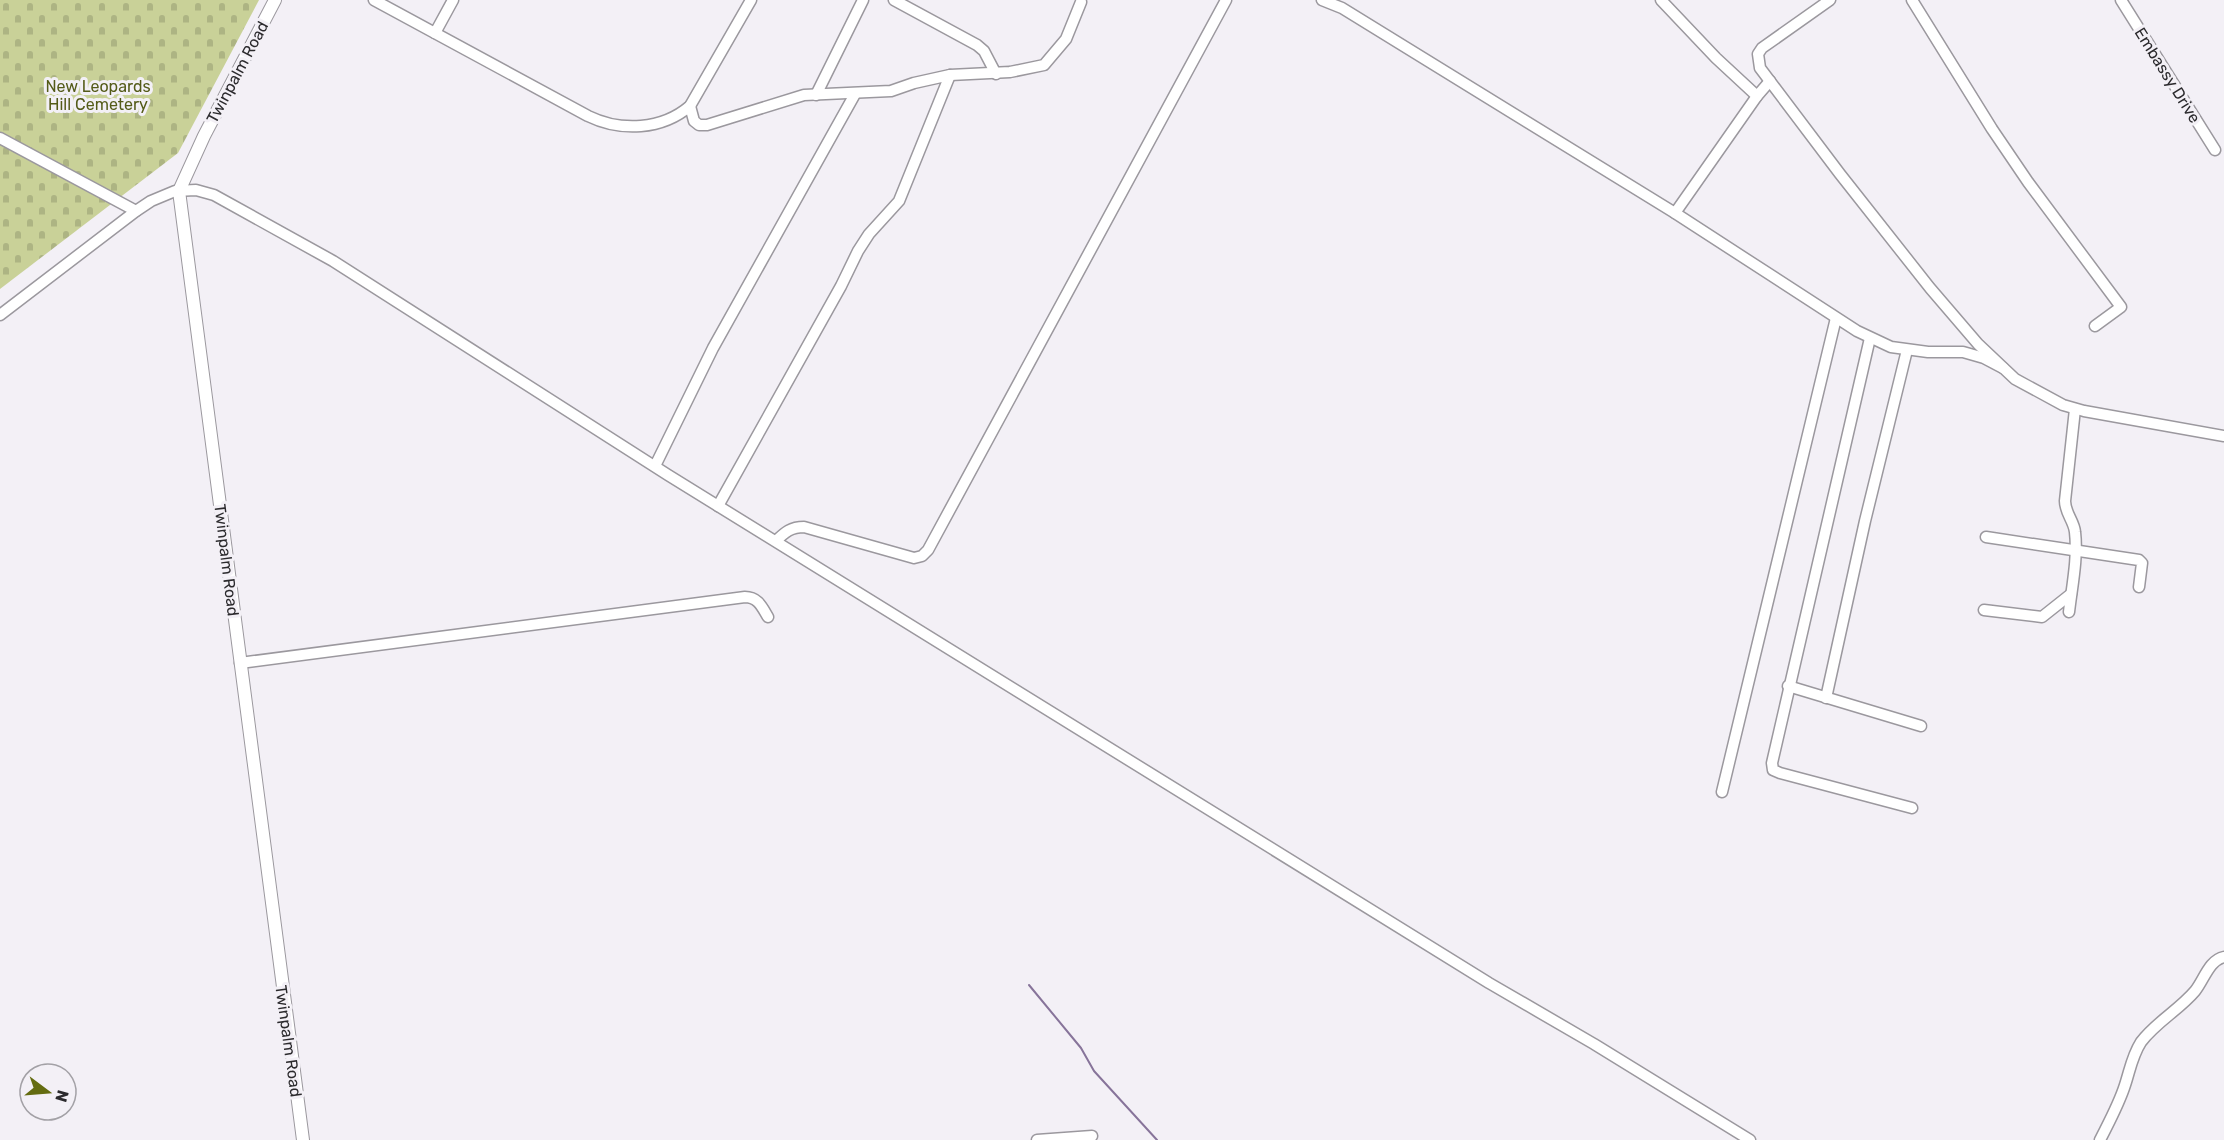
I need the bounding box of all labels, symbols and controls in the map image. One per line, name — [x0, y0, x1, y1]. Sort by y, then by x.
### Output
street label: Twinpalm Road — [203, 18, 272, 127]
street label: Embassy Drive — [2131, 24, 2205, 127]
park label: New Leopards Hill Cemetery — [45, 77, 151, 114]
street label: Twinpalm Road — [210, 503, 243, 617]
street label: Twinpalm Road — [271, 984, 306, 1098]
north arrow — [18, 1062, 78, 1122]
text: N — [51, 1088, 73, 1104]

